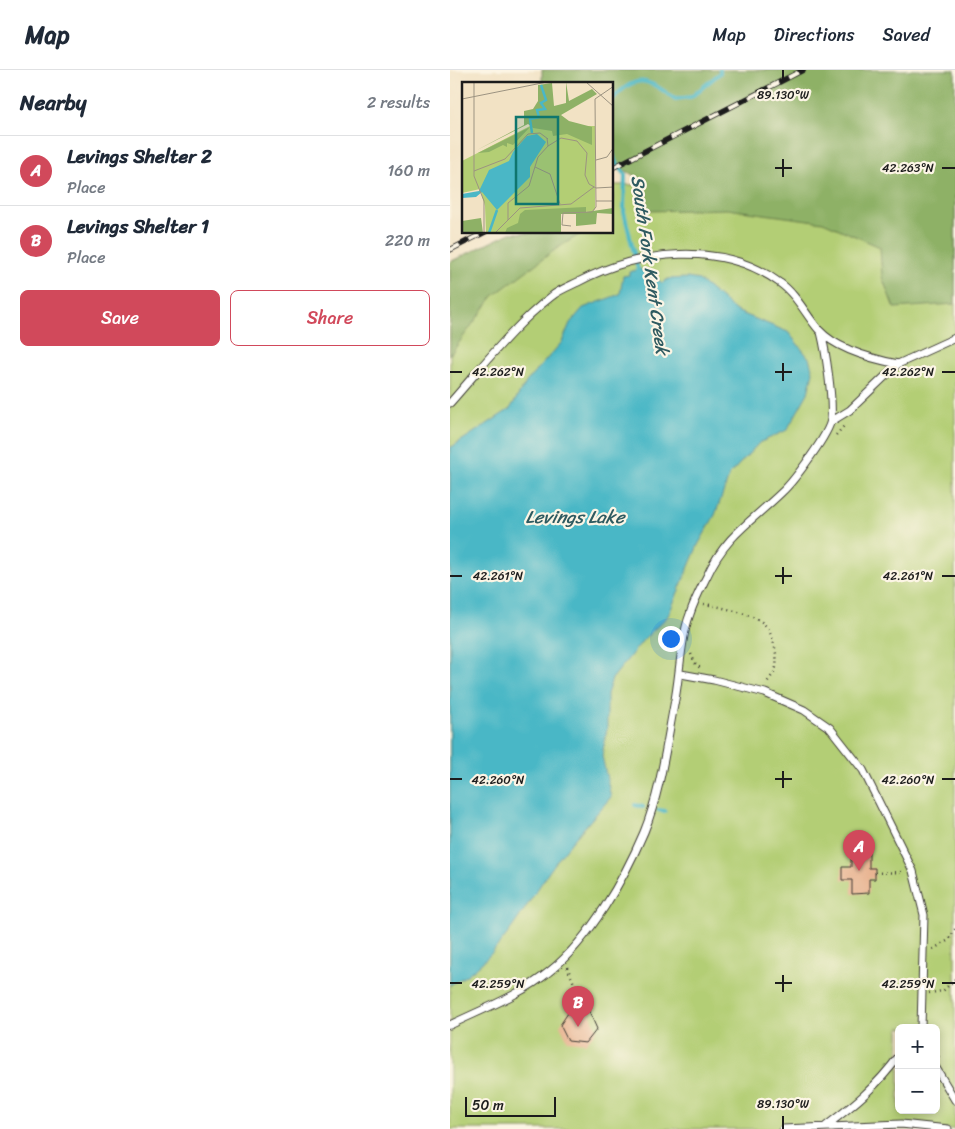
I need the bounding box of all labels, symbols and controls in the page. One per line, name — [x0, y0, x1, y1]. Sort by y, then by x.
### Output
text: Map — [25, 14, 69, 56]
text: Map — [713, 19, 746, 51]
text: Directions — [774, 19, 855, 51]
text: Saved — [883, 19, 930, 51]
inset map — [462, 82, 614, 234]
text: Nearby — [20, 84, 86, 122]
text: 89.130°W — [757, 84, 810, 106]
text: 2 results — [367, 88, 430, 117]
text: Levings Shelter 2 — [67, 140, 212, 173]
text: A — [31, 156, 41, 185]
text: 160 m — [387, 156, 430, 185]
text: 42.263°N — [882, 157, 935, 179]
text: Place — [67, 173, 106, 202]
water label: South Fork Kent Creek — [622, 174, 679, 359]
text: Levings Shelter 1 — [67, 210, 209, 243]
text: B — [31, 226, 41, 255]
text: 220 m — [385, 226, 430, 255]
text: Place — [67, 243, 106, 272]
button: Save — [20, 290, 220, 346]
button: Share — [230, 290, 430, 346]
text: 42.262°N — [472, 361, 525, 383]
text: 42.262°N — [882, 361, 935, 383]
water label: Levings Lake — [526, 501, 626, 533]
text: 42.261°N — [473, 565, 524, 587]
text: 42.261°N — [883, 565, 934, 587]
your location — [658, 626, 684, 652]
text: 42.260°N — [472, 769, 525, 791]
text: 42.260°N — [882, 769, 935, 791]
pin: A — [843, 830, 875, 871]
text: 42.259°N — [471, 973, 525, 995]
text: 42.259°N — [881, 973, 935, 995]
pin: B — [562, 986, 594, 1027]
map controls — [895, 1024, 940, 1114]
button: + — [895, 1024, 940, 1069]
button: − — [895, 1069, 940, 1114]
text: 50 m — [472, 1093, 504, 1118]
text: 89.130°W — [757, 1093, 810, 1115]
scale bar — [465, 1094, 556, 1117]

